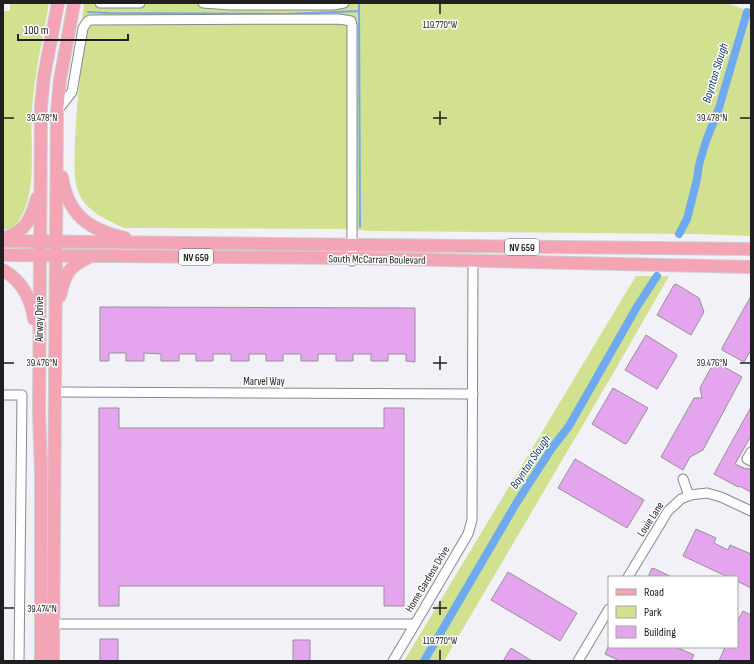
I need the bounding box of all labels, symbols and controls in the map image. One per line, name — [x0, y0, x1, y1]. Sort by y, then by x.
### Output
scale bar — [18, 16, 128, 42]
text: 119.770°W — [423, 19, 458, 31]
text: 100 m — [24, 23, 49, 38]
water label: Boynton Slough — [699, 41, 732, 105]
text: 39.478°N — [27, 112, 57, 124]
text: 39.478°N — [697, 112, 727, 124]
road number: NV 659 — [505, 239, 539, 255]
road number: NV 659 — [179, 249, 213, 265]
street label: South McCarran Boulevard — [328, 252, 426, 267]
street label: Airway Drive — [33, 296, 46, 343]
text: 39.476°N — [27, 357, 57, 369]
text: 39.476°N — [697, 357, 727, 369]
street label: Marvel Way — [243, 375, 286, 388]
water label: Boynton Slough — [507, 432, 554, 492]
street label: Louie Lane — [634, 499, 666, 539]
street label: Home Gardens Drive — [403, 544, 452, 615]
legend — [608, 576, 738, 648]
text: Road — [644, 585, 664, 600]
text: 39.474°N — [27, 603, 57, 615]
text: Park — [644, 605, 662, 620]
text: Building — [644, 625, 676, 640]
text: 119.770°W — [423, 635, 458, 647]

